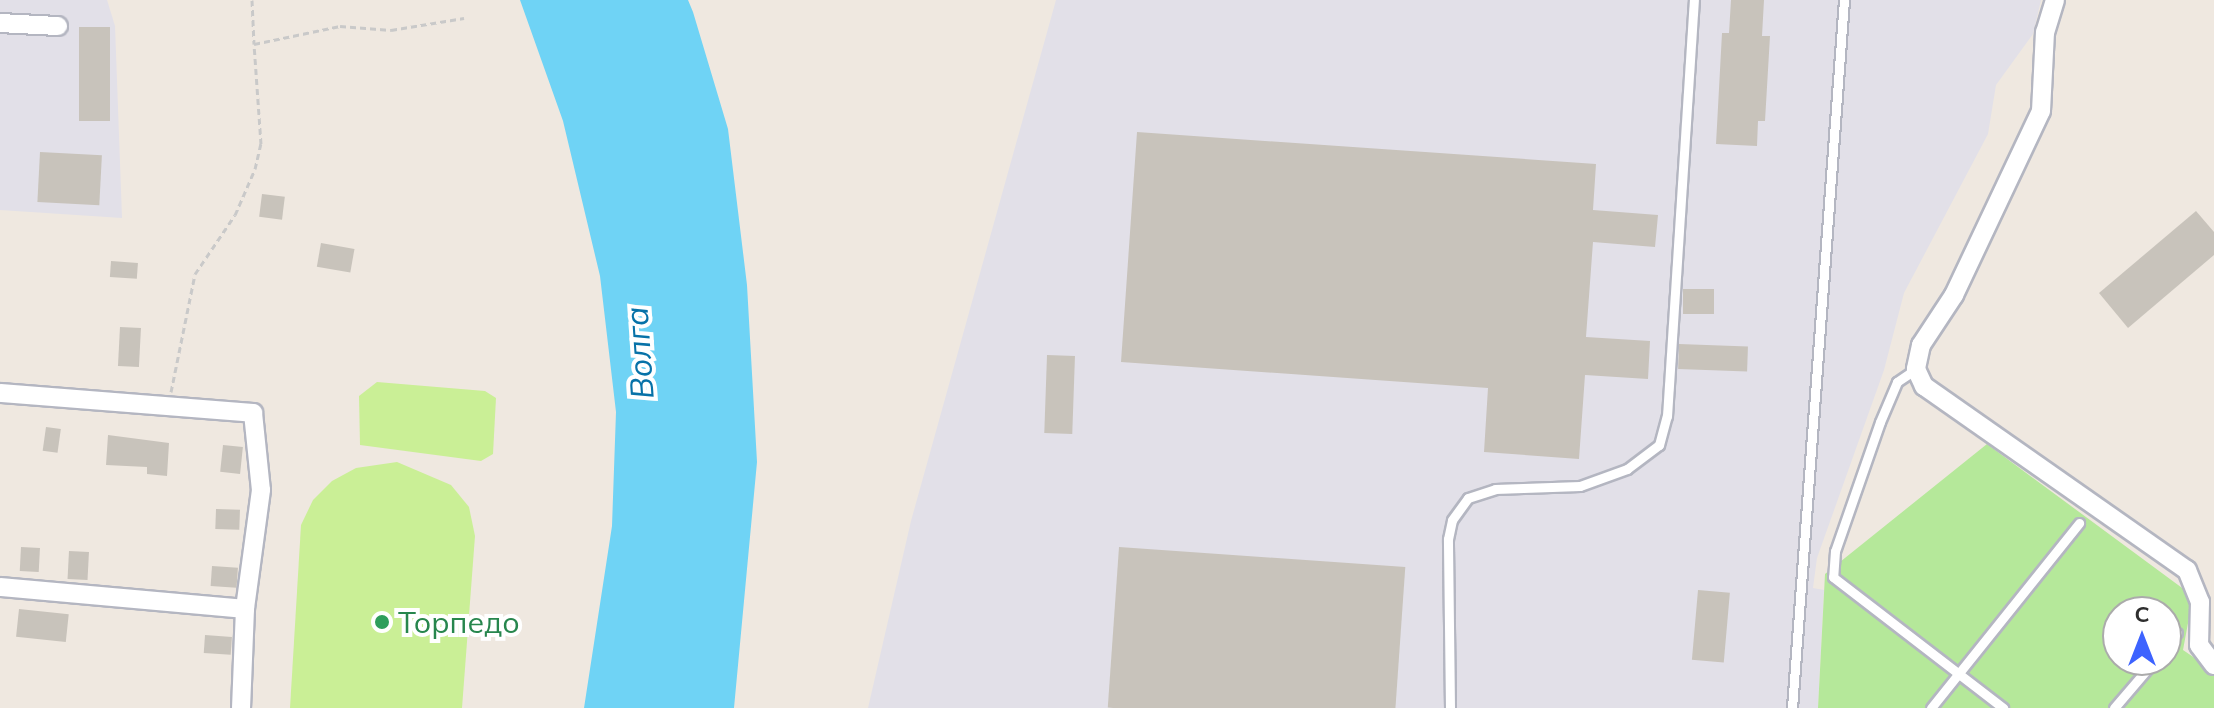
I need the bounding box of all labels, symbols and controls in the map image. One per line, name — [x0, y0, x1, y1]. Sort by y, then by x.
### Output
water label: Волга — [617, 305, 661, 401]
north arrow — [2102, 596, 2182, 676]
text: С — [2134, 600, 2150, 628]
place label: Торпедо — [398, 604, 520, 640]
marker: Торпедо — [373, 613, 391, 631]

